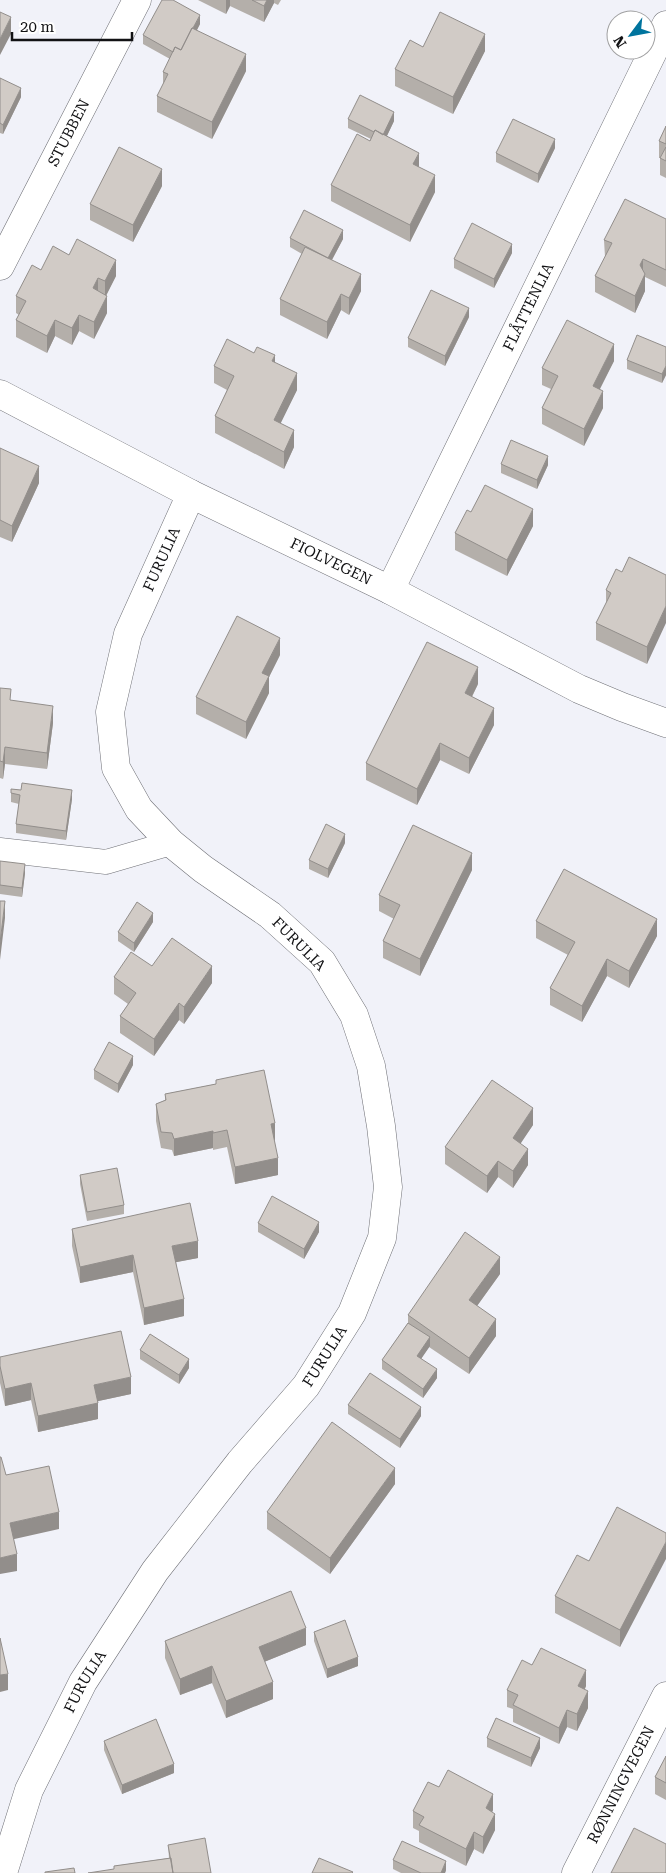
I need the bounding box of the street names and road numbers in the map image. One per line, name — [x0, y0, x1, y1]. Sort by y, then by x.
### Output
street label: STUBBEN — [44, 96, 93, 169]
street label: FLÅTTENLIA — [499, 260, 558, 354]
street label: FURULIA — [139, 524, 184, 594]
street label: FIOLVEGEN — [287, 534, 375, 589]
street label: FURULIA — [268, 913, 330, 975]
street label: FURULIA — [299, 1322, 351, 1390]
street label: FURULIA — [60, 1647, 110, 1716]
street label: RØNNINGVEGEN — [584, 1723, 658, 1846]

